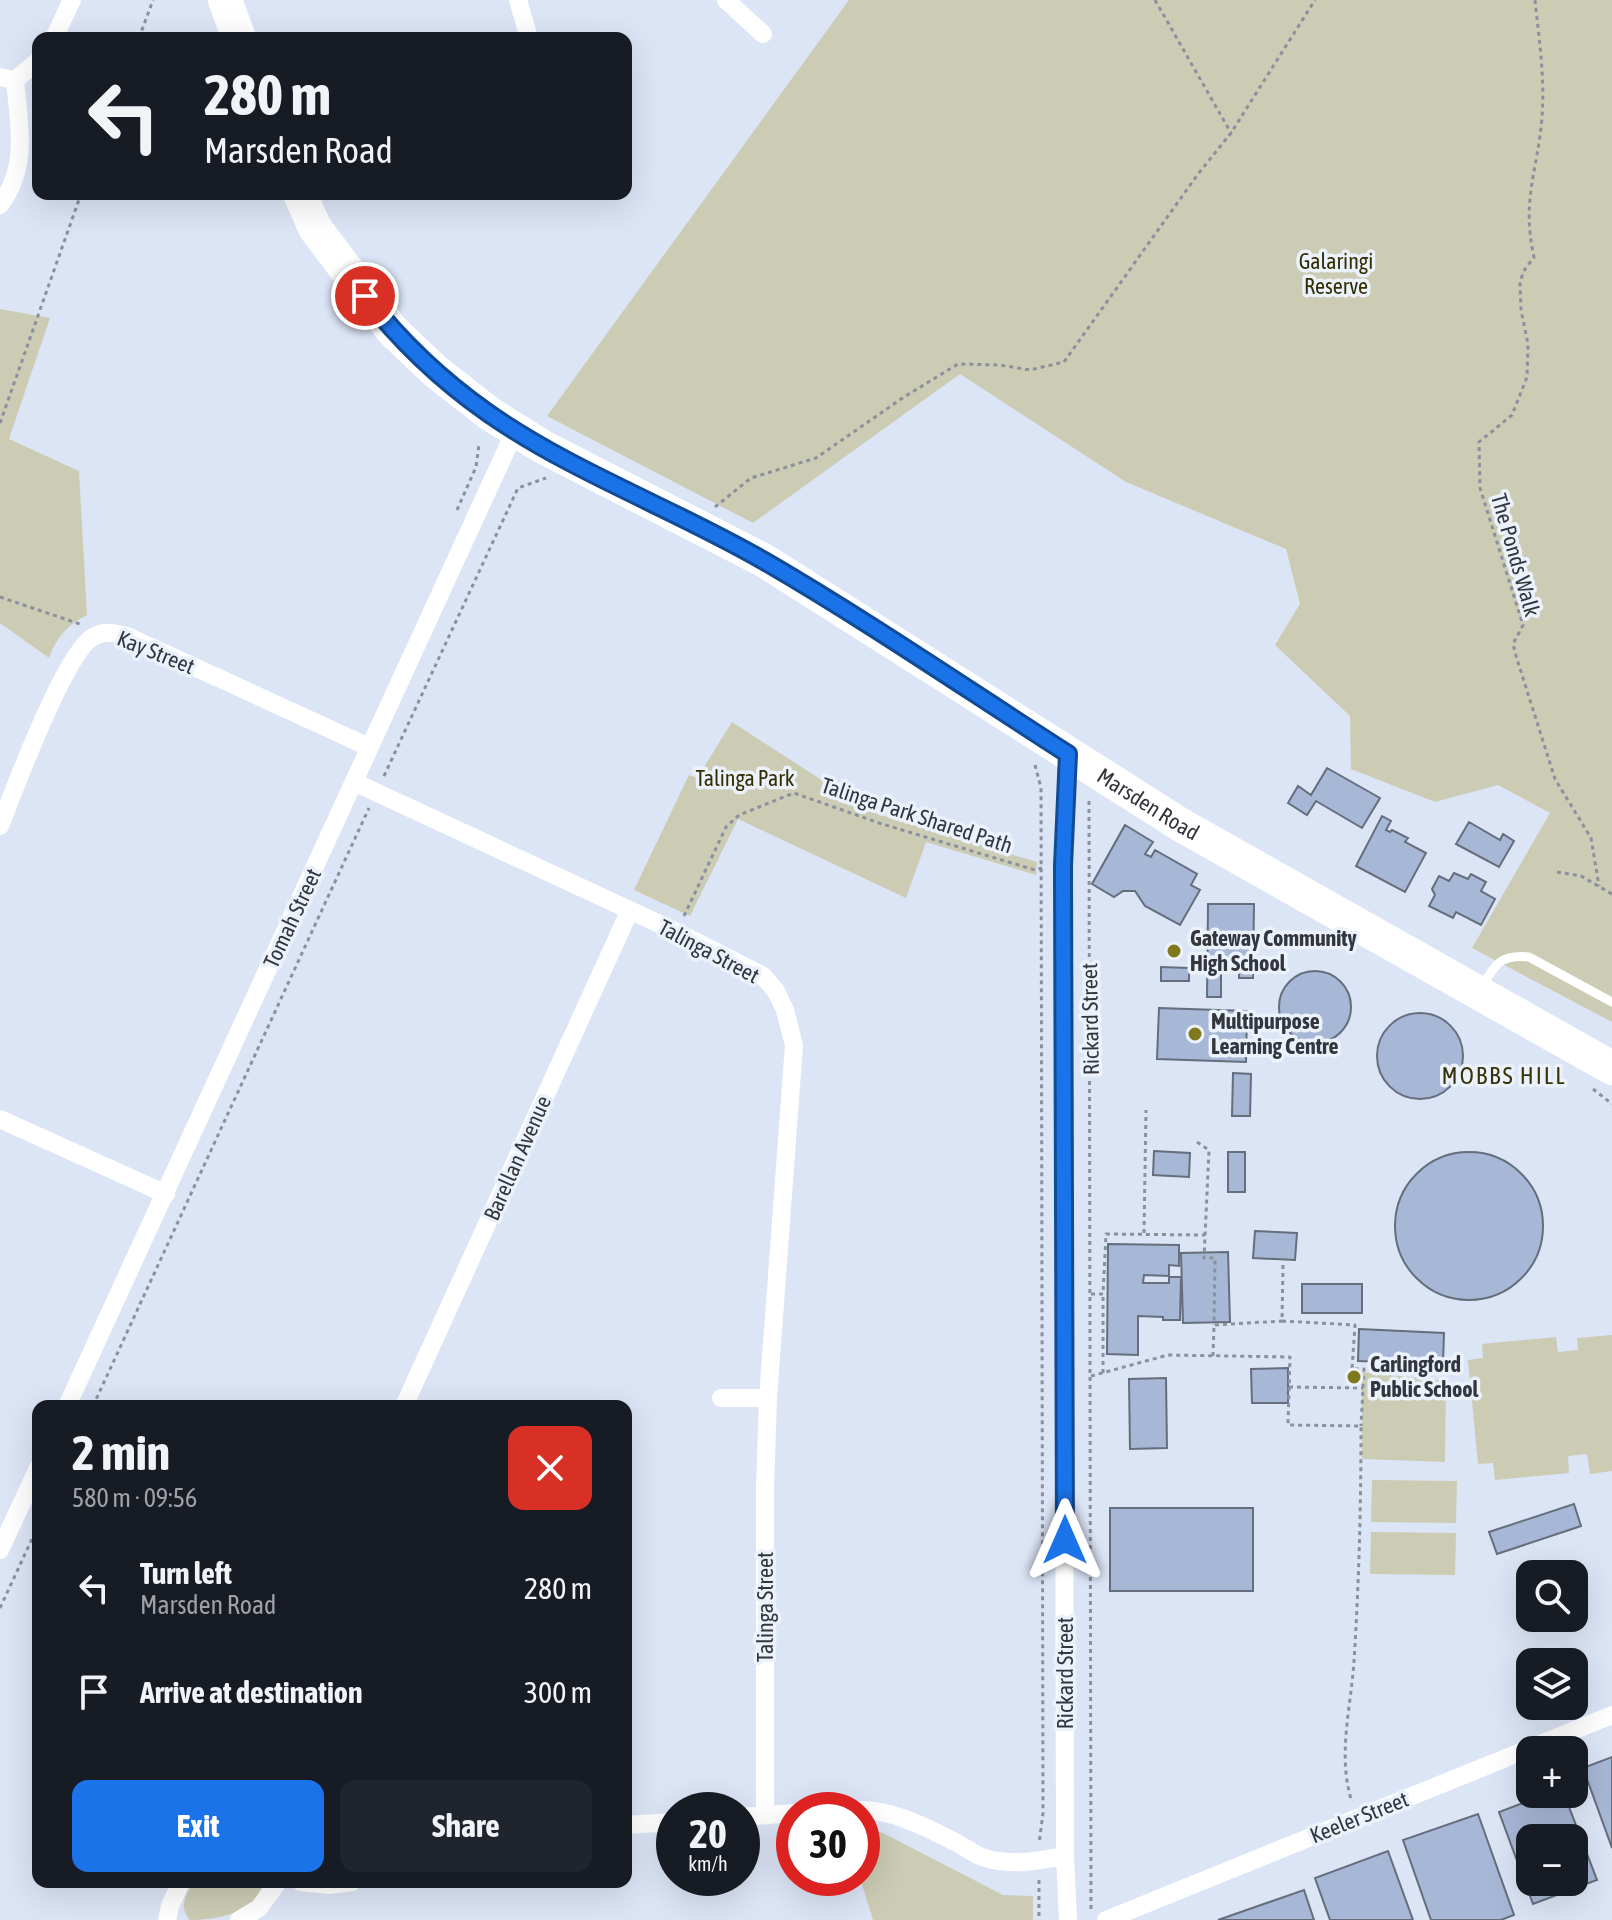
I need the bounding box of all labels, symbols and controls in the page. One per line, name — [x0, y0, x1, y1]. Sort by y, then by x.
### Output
text: 280 m — [204, 63, 331, 127]
icon: left — [72, 64, 176, 168]
text: Marsden Road — [204, 129, 393, 171]
park label: Galaringi Reserve — [1299, 248, 1373, 299]
pin — [331, 262, 399, 330]
icon: arrive — [343, 274, 387, 318]
street label: The Ponds Walk — [1486, 491, 1546, 620]
street label: Kay Street — [114, 625, 198, 679]
street label: Marsden Road — [1092, 762, 1204, 846]
park label: Talinga Park — [696, 765, 795, 791]
street label: Talinga Park Shared Path — [818, 772, 1016, 858]
street label: Tomah Street — [258, 864, 326, 972]
street label: Talinga Street — [654, 914, 764, 988]
place label: Gateway Community High School — [1190, 925, 1357, 976]
marker: Gateway Community High School — [1165, 942, 1183, 960]
street label: Rickard Street — [1076, 963, 1104, 1075]
place label: Multipurpose Learning Centre — [1211, 1008, 1338, 1059]
marker: Multipurpose Learning Centre — [1186, 1025, 1204, 1043]
district label: MOBBS HILL — [1442, 1062, 1566, 1089]
street label: Barellan Avenue — [478, 1092, 556, 1224]
place label: Carlingford Public School — [1370, 1351, 1480, 1402]
marker: Carlingford Public School — [1345, 1368, 1363, 1386]
text: 2 min — [72, 1425, 170, 1480]
button: close — [508, 1426, 592, 1510]
text: 580 m · 09:56 — [72, 1483, 197, 1513]
position arrow — [1023, 1498, 1107, 1582]
street label: Talinga Street — [752, 1552, 778, 1662]
text: Turn left — [140, 1556, 232, 1590]
map controls — [1516, 1560, 1588, 1896]
button: search — [1516, 1560, 1588, 1632]
icon: left — [72, 1566, 116, 1610]
text: 280 m — [524, 1571, 592, 1605]
text: Marsden Road — [140, 1590, 276, 1620]
street label: Rickard Street — [1052, 1617, 1078, 1729]
button: layers — [1516, 1648, 1588, 1720]
icon: arrive — [72, 1670, 116, 1714]
text: Arrive at destination — [140, 1675, 362, 1709]
text: 300 m — [524, 1675, 592, 1709]
button: + — [1516, 1736, 1588, 1808]
button: Exit — [72, 1780, 324, 1872]
button: Share — [340, 1780, 592, 1872]
street label: Keeler Street — [1306, 1786, 1412, 1848]
speed limit sign: 30 — [776, 1792, 880, 1896]
text: 20 — [689, 1811, 727, 1856]
button: − — [1516, 1824, 1588, 1896]
text: km/h — [688, 1852, 728, 1875]

